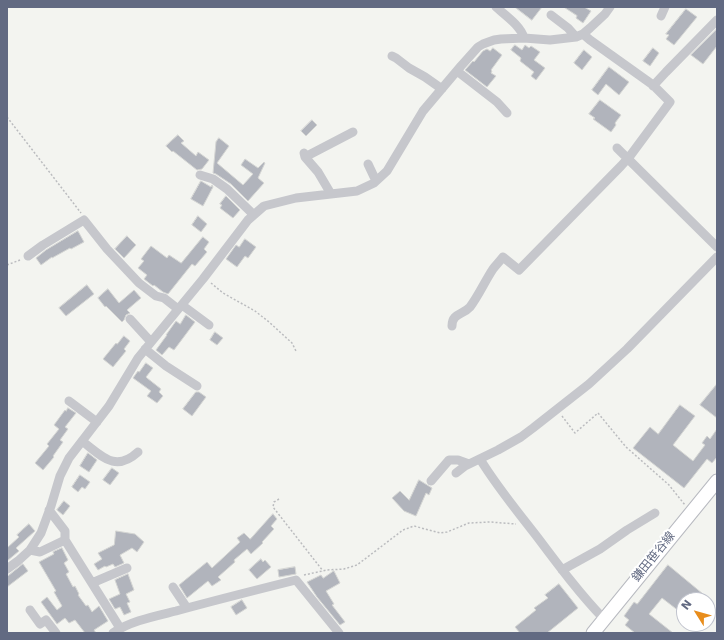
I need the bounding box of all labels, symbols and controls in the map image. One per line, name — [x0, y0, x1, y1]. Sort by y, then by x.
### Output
street label: 鎌田笹谷線 — [630, 529, 678, 585]
north arrow — [676, 592, 716, 632]
text: N — [679, 597, 695, 613]

